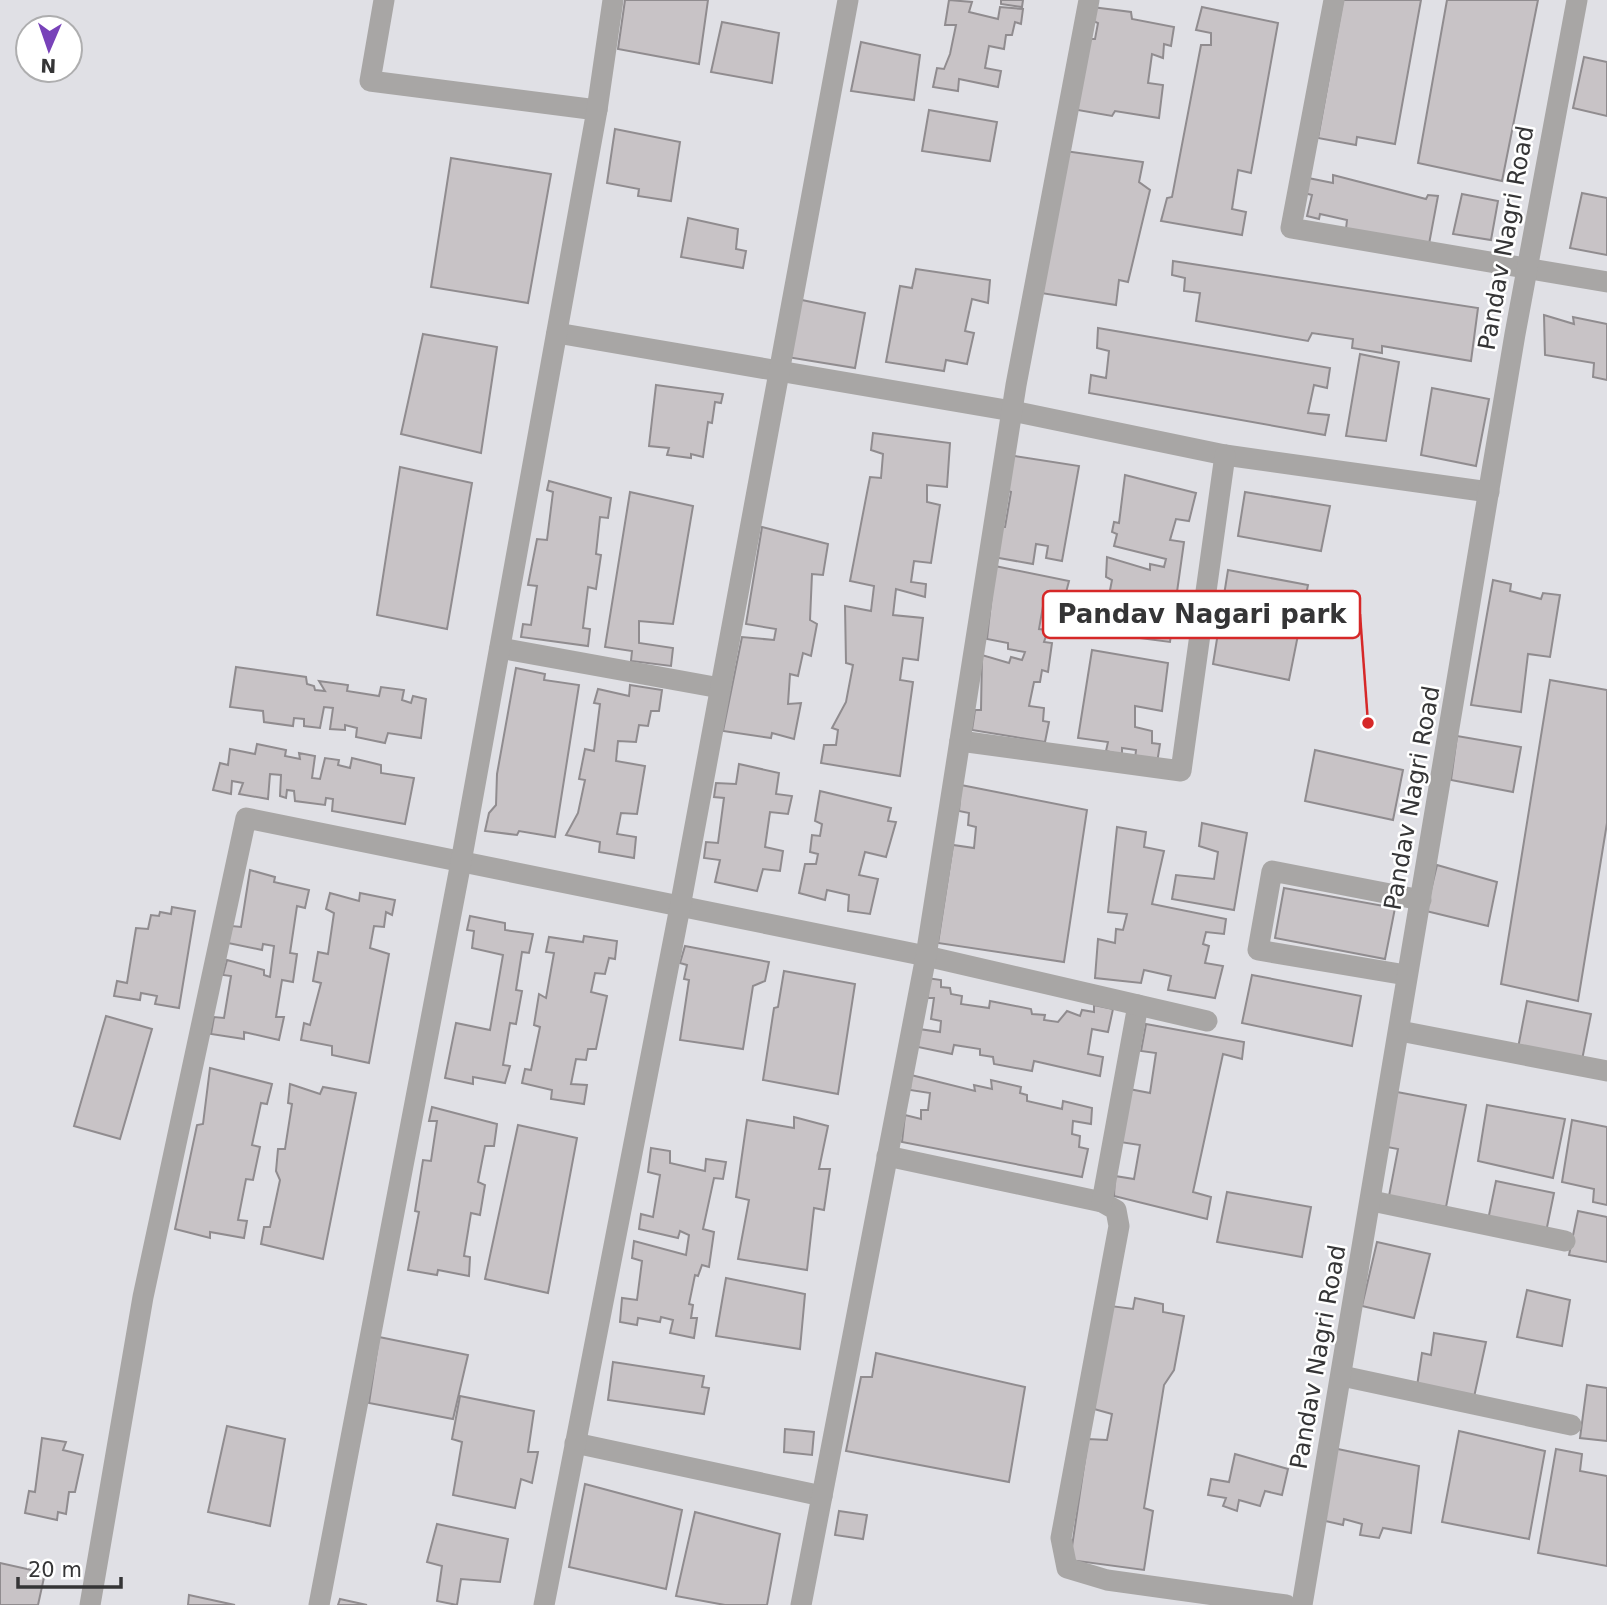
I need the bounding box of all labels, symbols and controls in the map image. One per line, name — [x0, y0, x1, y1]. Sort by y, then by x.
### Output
north arrow — [14, 14, 84, 84]
text: N — [40, 55, 57, 77]
street label: Pandav Nagri Road — [1472, 124, 1540, 352]
callout: Pandav Nagari park — [1043, 591, 1360, 638]
text: Pandav Nagari park — [1057, 599, 1347, 629]
street label: Pandav Nagri Road — [1378, 684, 1446, 912]
street label: Pandav Nagri Road — [1284, 1243, 1352, 1471]
scale bar — [18, 1546, 121, 1590]
text: 20 m — [28, 1558, 82, 1582]

